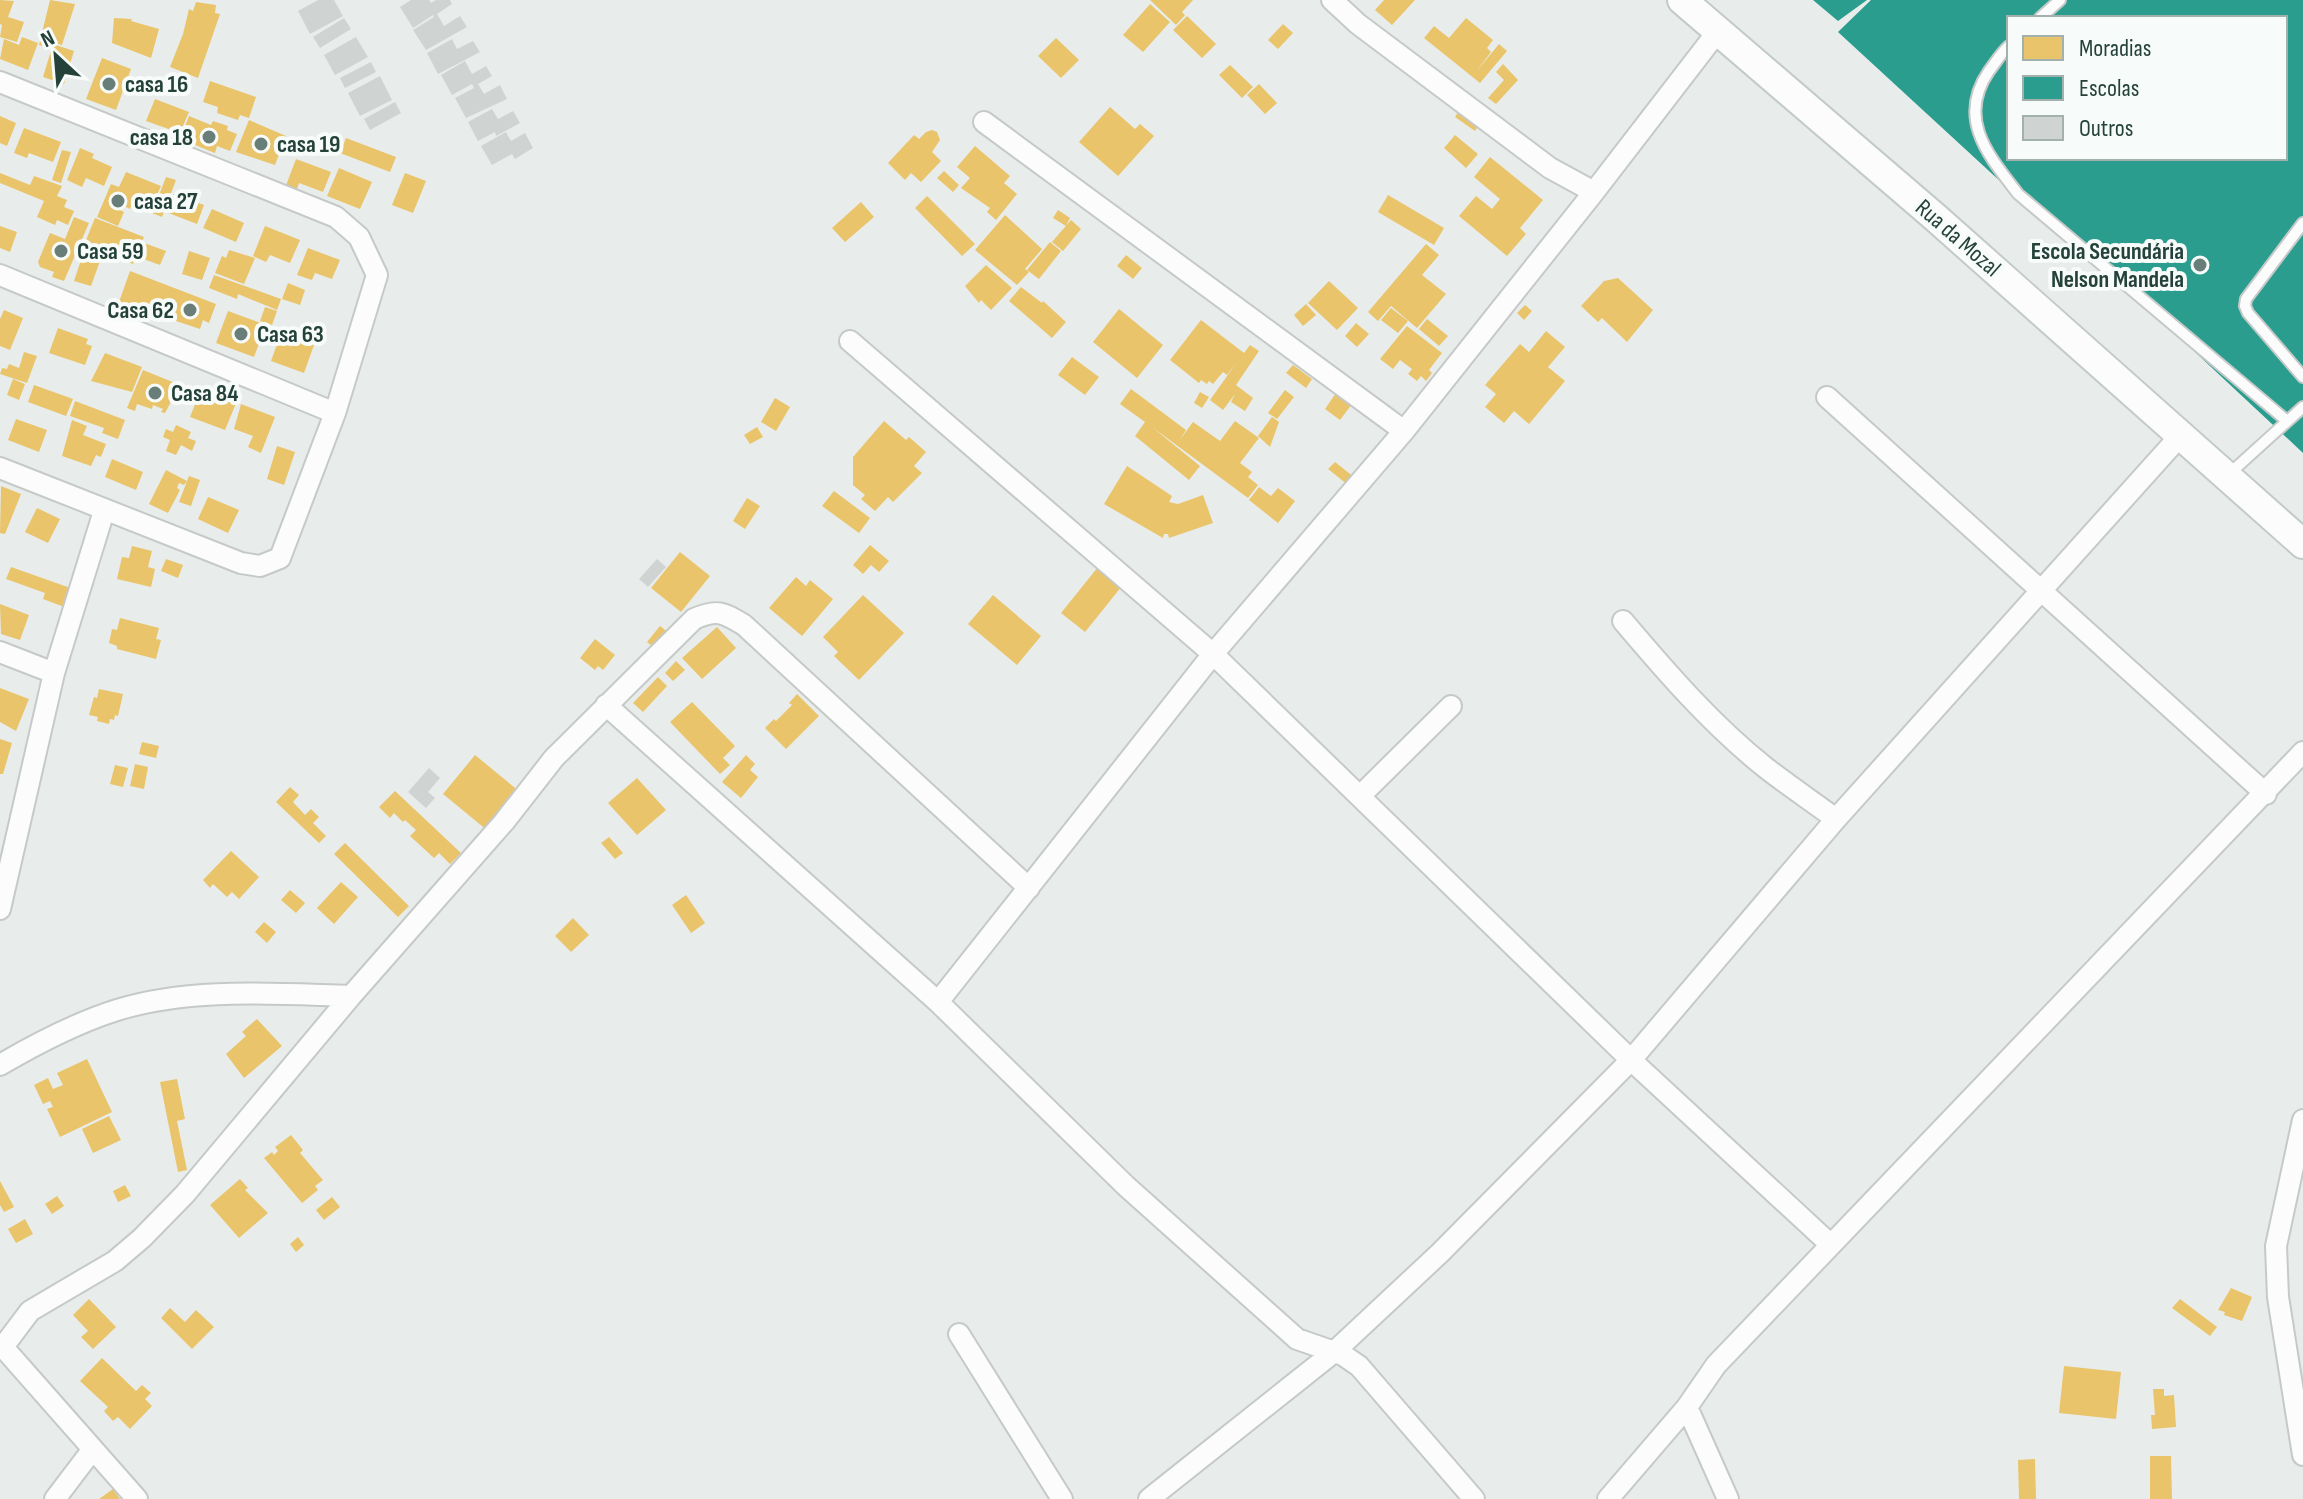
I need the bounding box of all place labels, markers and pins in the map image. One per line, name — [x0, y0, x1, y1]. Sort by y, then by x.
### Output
place label: casa 16 — [125, 70, 188, 99]
marker: casa 16 — [100, 75, 118, 93]
place label: casa 18 — [130, 123, 193, 152]
marker: casa 18 — [200, 128, 218, 146]
place label: casa 19 — [277, 130, 340, 159]
marker: casa 19 — [252, 135, 270, 153]
place label: casa 27 — [134, 187, 198, 216]
marker: casa 27 — [109, 192, 127, 210]
place label: Casa 59 — [77, 237, 144, 266]
place label: Escola Secundária Nelson Mandela — [2031, 237, 2184, 294]
marker: Casa 59 — [52, 242, 70, 260]
marker: Escola Secundária Nelson Mandela — [2191, 256, 2209, 274]
place label: Casa 62 — [107, 296, 174, 325]
marker: Casa 62 — [181, 301, 199, 319]
place label: Casa 63 — [257, 320, 324, 349]
marker: Casa 63 — [232, 325, 250, 343]
place label: Casa 84 — [171, 379, 238, 408]
marker: Casa 84 — [146, 384, 164, 402]

